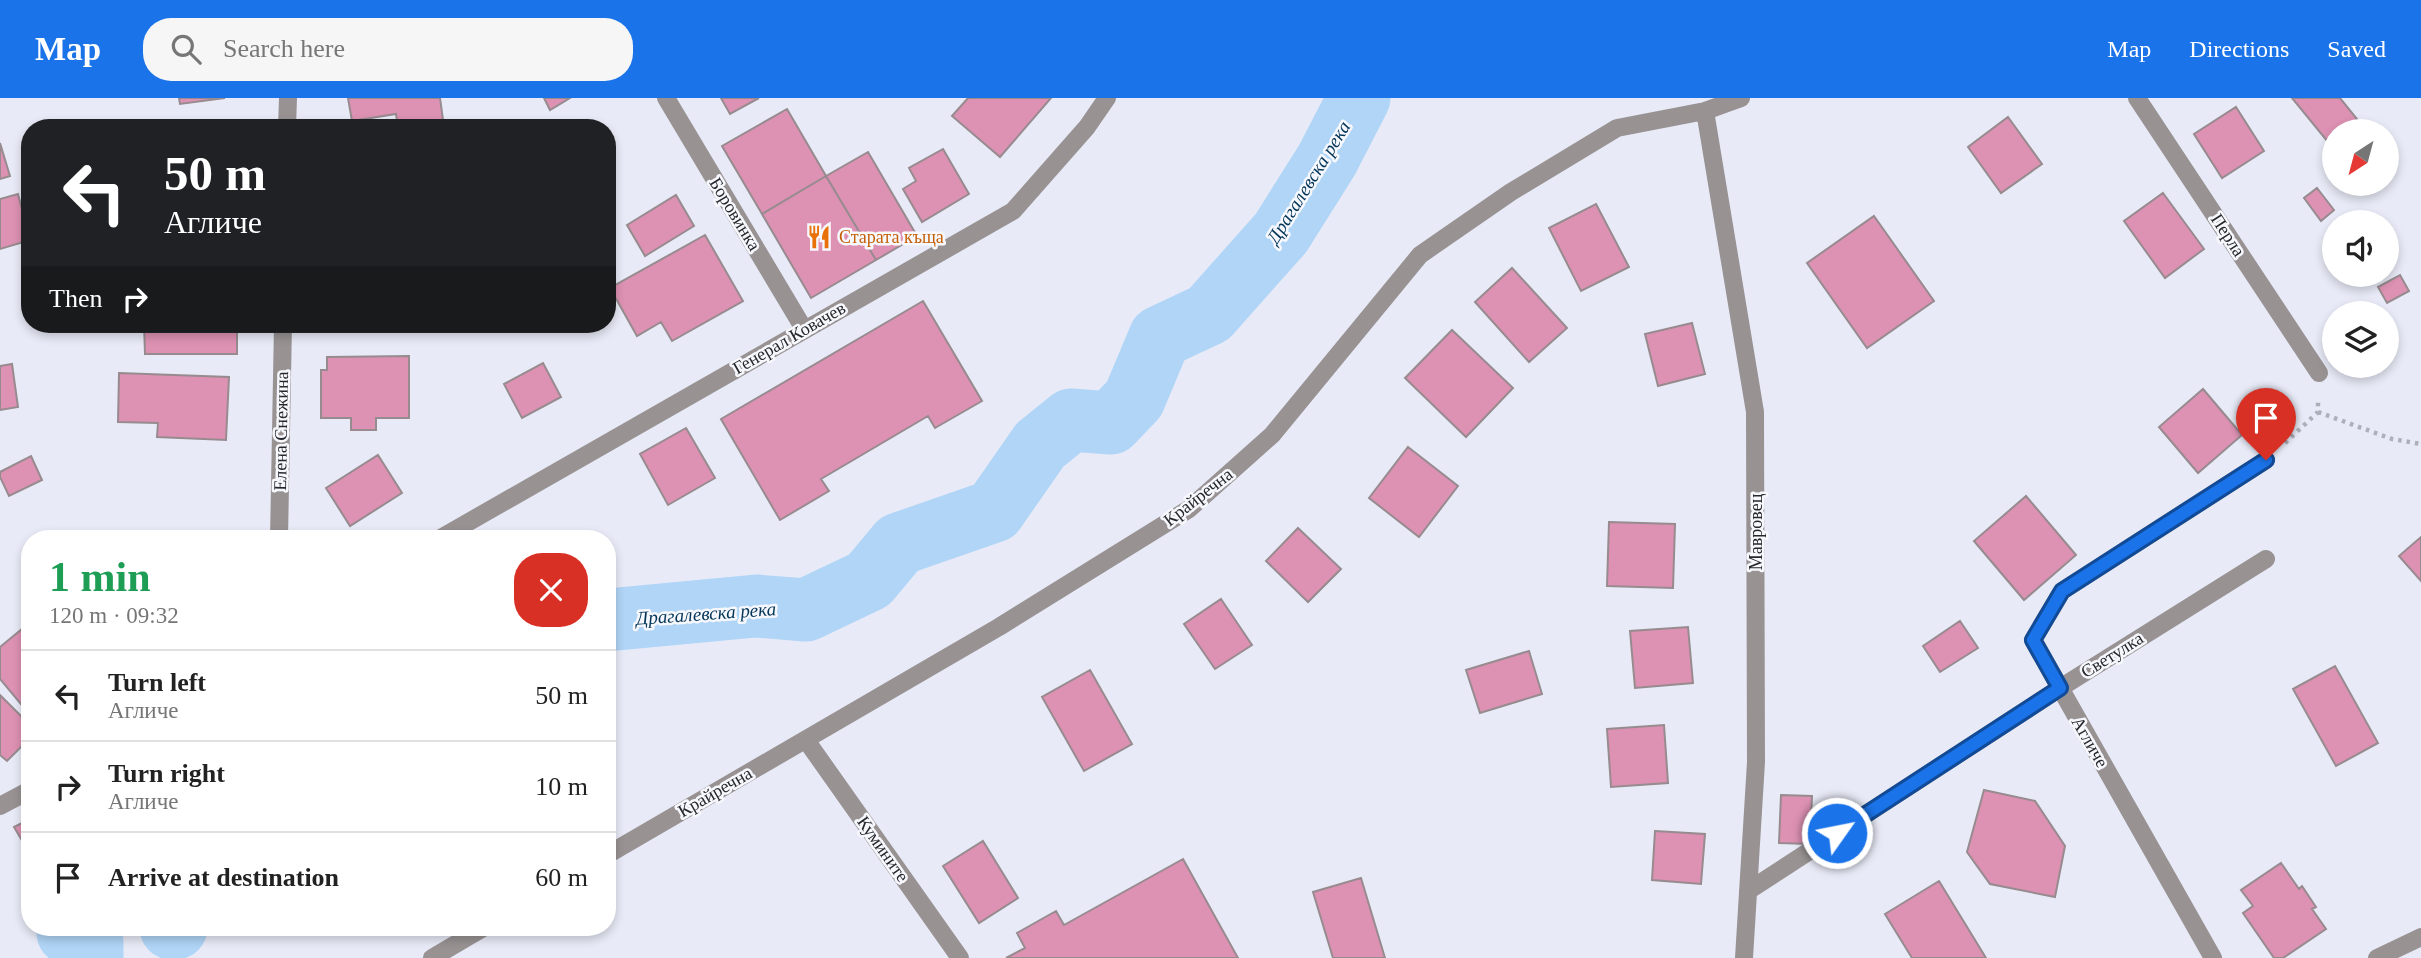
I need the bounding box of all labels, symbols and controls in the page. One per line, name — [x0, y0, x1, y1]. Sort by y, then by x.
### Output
search box — [143, 18, 633, 81]
icon: search — [167, 30, 205, 68]
text: Map — [35, 31, 101, 67]
text: Search here — [223, 34, 345, 63]
text: Map — [2107, 36, 2151, 62]
text: Directions — [2189, 36, 2289, 62]
text: Saved — [2327, 36, 2386, 62]
water label: Драгалевска река — [1261, 117, 1354, 249]
north arrow — [2322, 119, 2399, 196]
map controls — [2322, 119, 2399, 378]
text: 50 m — [164, 146, 266, 201]
icon: left — [49, 147, 140, 238]
street label: Боровинка — [705, 174, 765, 254]
text: Агличе — [164, 204, 262, 240]
street label: Перла — [2207, 210, 2249, 260]
button: sound — [2322, 210, 2399, 287]
restaurant icon: Старата къща — [805, 223, 833, 251]
place label: Старата къща — [839, 227, 944, 247]
icon: right — [116, 280, 154, 318]
text: Then — [49, 284, 102, 313]
street label: Генерал Ковачев — [729, 298, 849, 378]
button: layers — [2322, 301, 2399, 378]
street label: Елена Снежина — [270, 371, 292, 491]
pin — [2236, 388, 2296, 460]
icon: arrive — [2247, 399, 2285, 437]
street label: Крайречна — [1160, 464, 1236, 530]
street label: Мавровец — [1746, 493, 1766, 570]
button: close — [514, 553, 588, 627]
text: 1 min — [49, 554, 151, 600]
water label: Драгалевска река — [633, 598, 777, 629]
text: 120 m · 09:32 — [49, 603, 179, 628]
street label: Светулка — [2077, 628, 2147, 682]
text: Turn left — [108, 668, 206, 697]
icon: left — [49, 677, 87, 715]
text: 50 m — [535, 681, 588, 710]
text: Агличе — [108, 698, 178, 723]
street label: Агличе — [2068, 713, 2112, 771]
text: Turn right — [108, 759, 225, 788]
street label: Крайречна — [675, 763, 755, 821]
icon: right — [49, 768, 87, 806]
text: 10 m — [535, 772, 588, 801]
text: Агличе — [108, 789, 178, 814]
position arrow — [1800, 796, 1874, 870]
street label: Кумините — [853, 812, 913, 886]
icon: arrive — [49, 859, 87, 897]
text: Arrive at destination — [108, 863, 339, 892]
text: 60 m — [535, 863, 588, 892]

